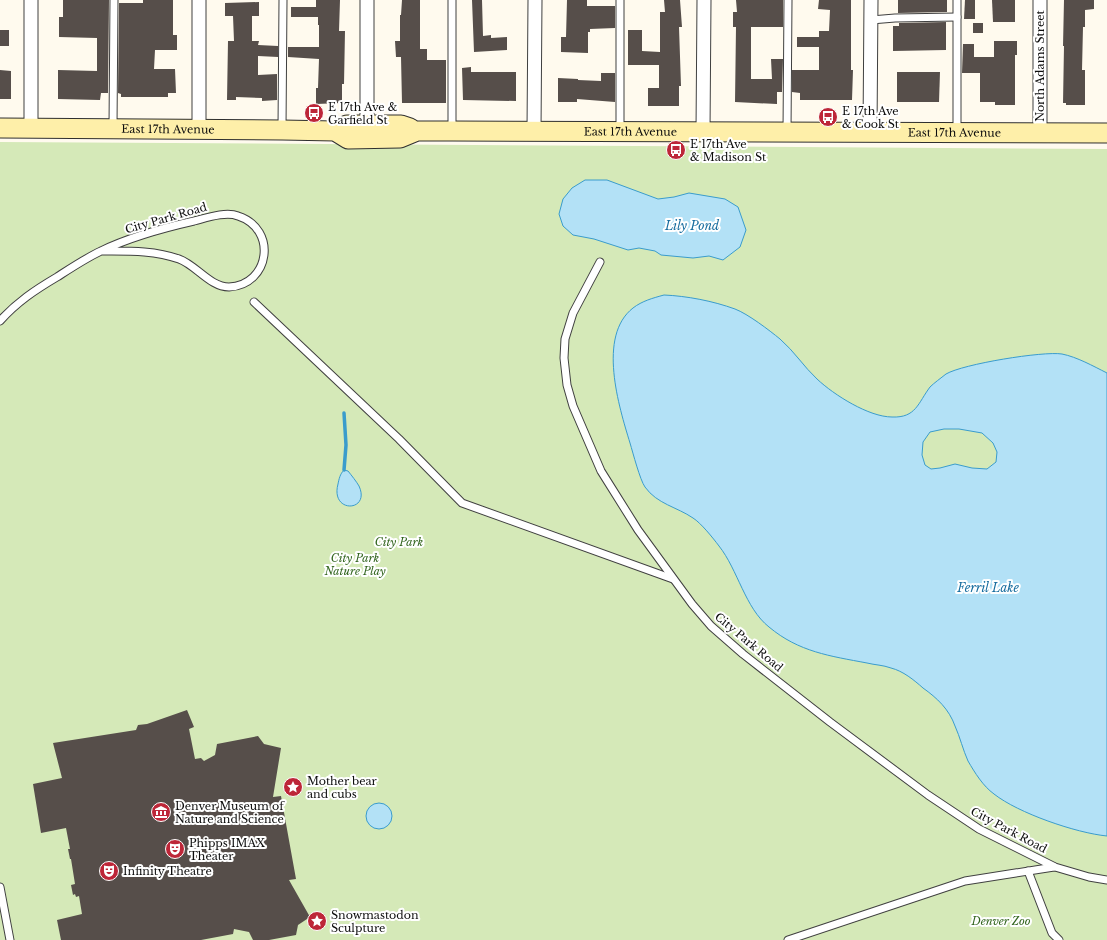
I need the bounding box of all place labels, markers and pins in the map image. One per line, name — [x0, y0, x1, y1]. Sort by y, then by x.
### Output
place label: E 17th Ave & Garfield St — [328, 100, 398, 127]
bus stop icon: E 17th Ave & Garfield St — [303, 102, 325, 124]
place label: E 17th Ave & Cook St — [842, 104, 900, 131]
bus stop icon: E 17th Ave & Cook St — [817, 106, 839, 128]
place label: E 17th Ave & Madison St — [690, 137, 767, 164]
bus stop icon: E 17th Ave & Madison St — [665, 139, 687, 161]
place label: Mother bear and cubs — [307, 774, 378, 801]
place icon: Mother bear and cubs — [282, 776, 304, 798]
place label: Denver Museum of Nature and Science — [175, 799, 285, 826]
museum icon: Denver Museum of Nature and Science — [150, 801, 172, 823]
place label: Phipps IMAX Theater — [189, 836, 266, 863]
theatre icon: Phipps IMAX Theater — [164, 838, 186, 860]
theatre icon: Infinity Theatre — [98, 860, 120, 882]
place label: Infinity Theatre — [123, 864, 212, 878]
place label: Snowmastodon Sculpture — [331, 908, 419, 935]
place icon: Snowmastodon Sculpture — [306, 910, 328, 932]

